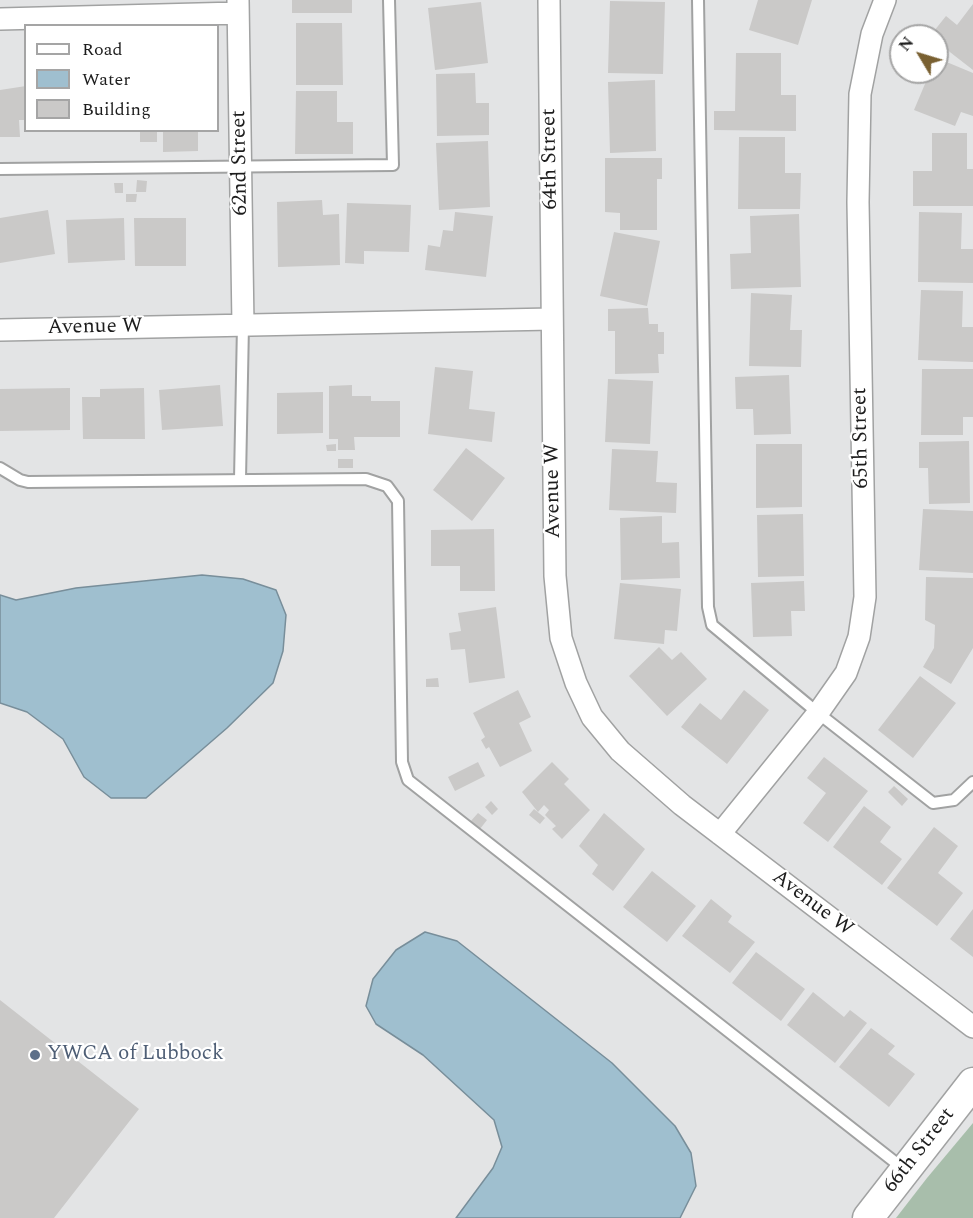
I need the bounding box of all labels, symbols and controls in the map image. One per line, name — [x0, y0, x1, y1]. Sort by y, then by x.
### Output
legend — [24, 24, 219, 132]
north arrow — [889, 24, 949, 84]
text: N — [893, 32, 920, 57]
text: Road — [82, 36, 123, 63]
text: Water — [82, 66, 130, 93]
text: Building — [82, 96, 151, 123]
street label: 64th Street — [538, 108, 564, 210]
street label: 62nd Street — [227, 110, 255, 216]
street label: Avenue W — [47, 315, 143, 341]
street label: 65th Street — [849, 387, 875, 489]
street label: Avenue W — [541, 443, 567, 539]
street label: Avenue W — [766, 865, 858, 943]
place label: YWCA of Lubbock — [47, 1042, 224, 1068]
marker: YWCA of Lubbock — [28, 1048, 42, 1062]
street label: 66th Street — [879, 1103, 961, 1199]

